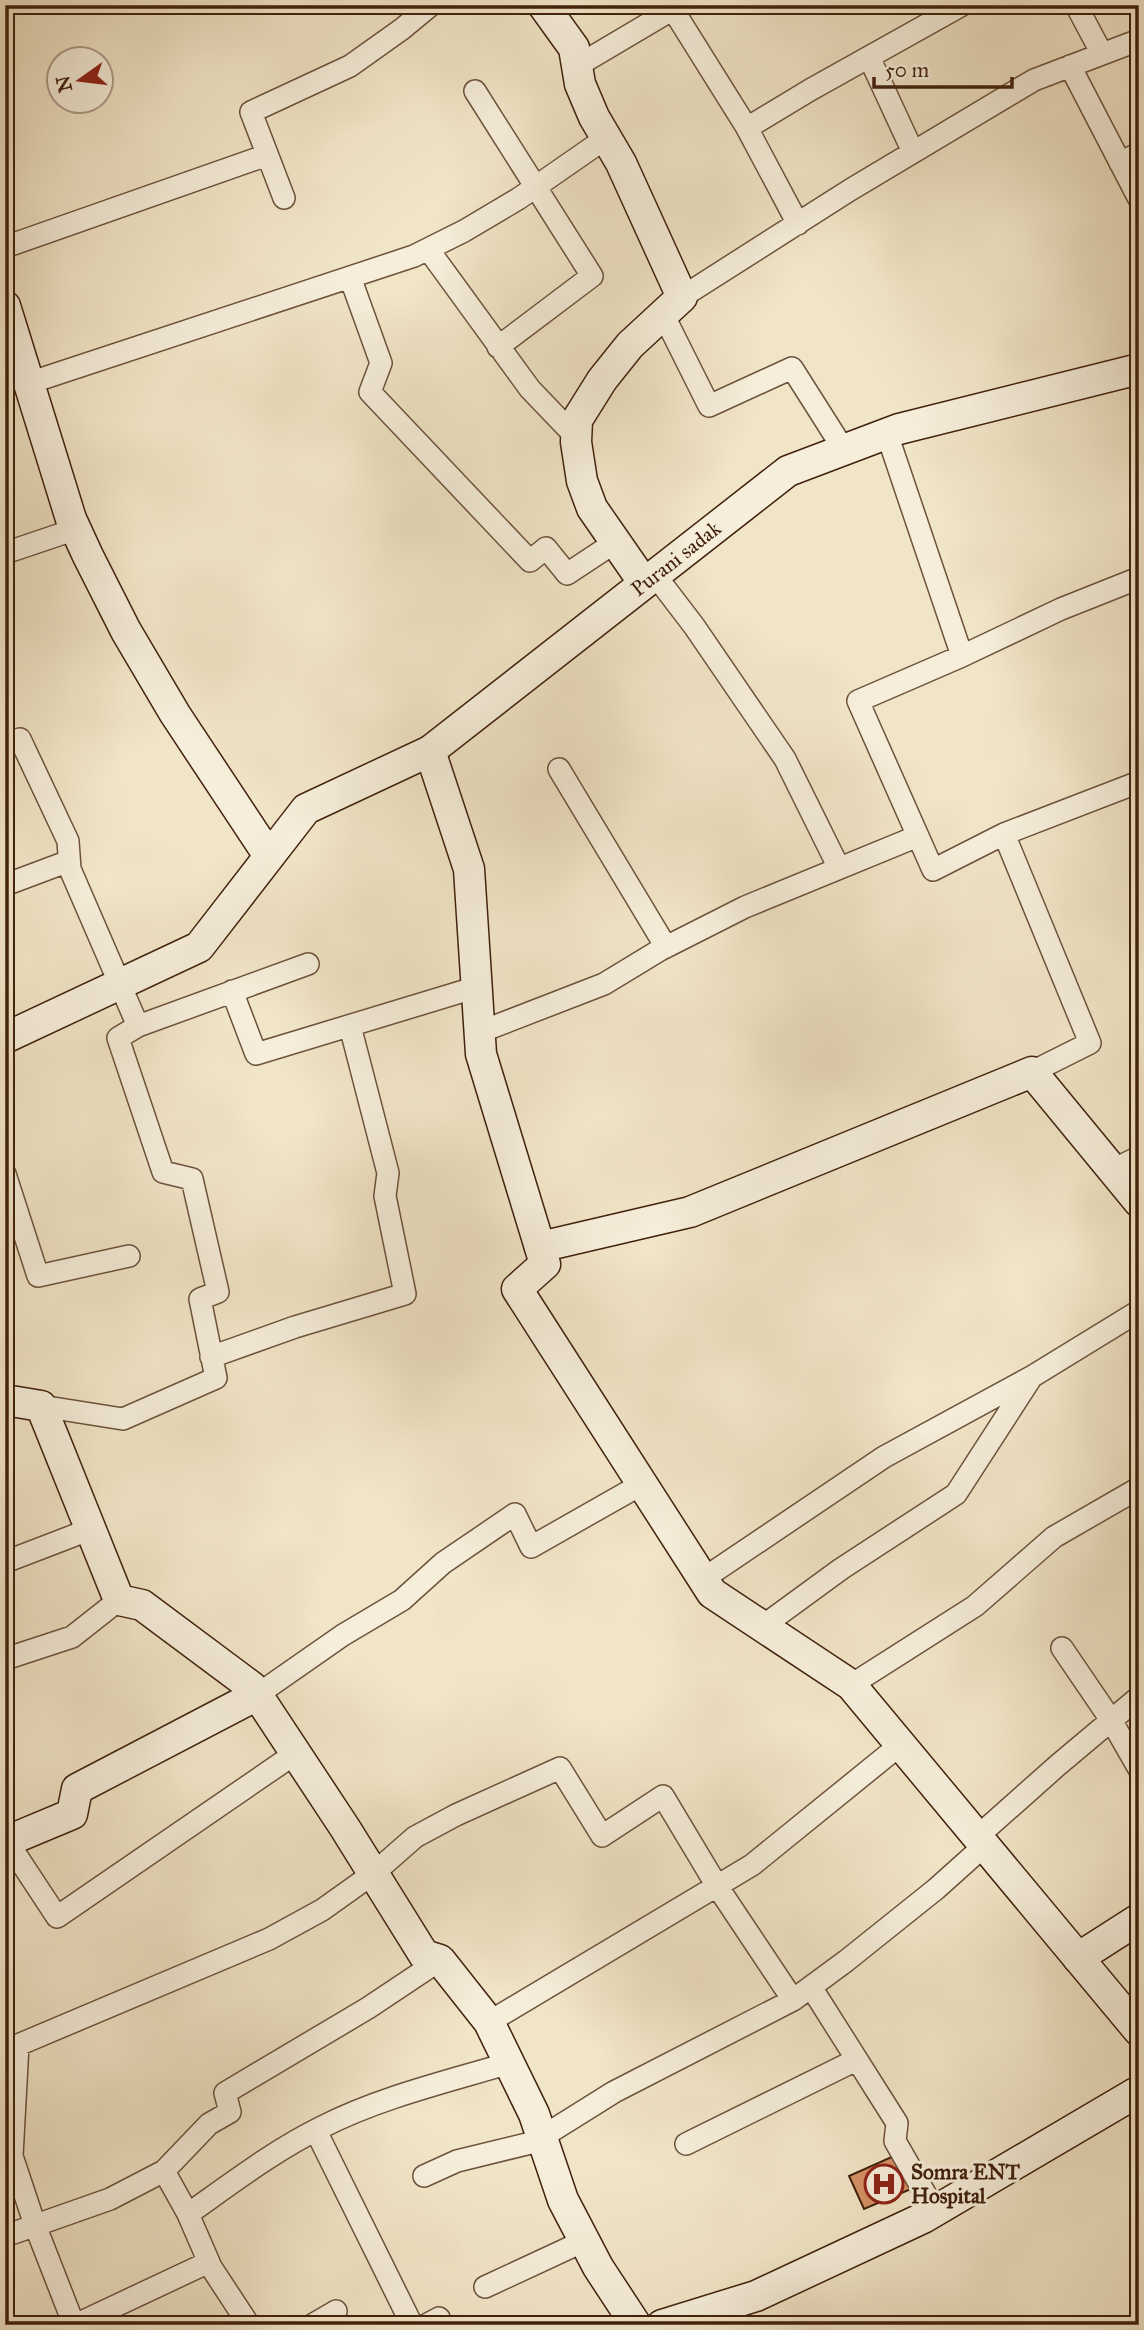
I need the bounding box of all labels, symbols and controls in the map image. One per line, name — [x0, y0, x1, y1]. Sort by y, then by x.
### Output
north arrow — [46, 46, 116, 116]
scale bar — [874, 46, 1013, 90]
text: 50 m — [885, 57, 930, 83]
text: N — [51, 73, 77, 95]
street label: Purani sadak — [626, 515, 726, 602]
place label: Somra ENT Hospital — [911, 2159, 1021, 2209]
hospital icon: Somra ENT Hospital — [863, 2163, 905, 2205]

